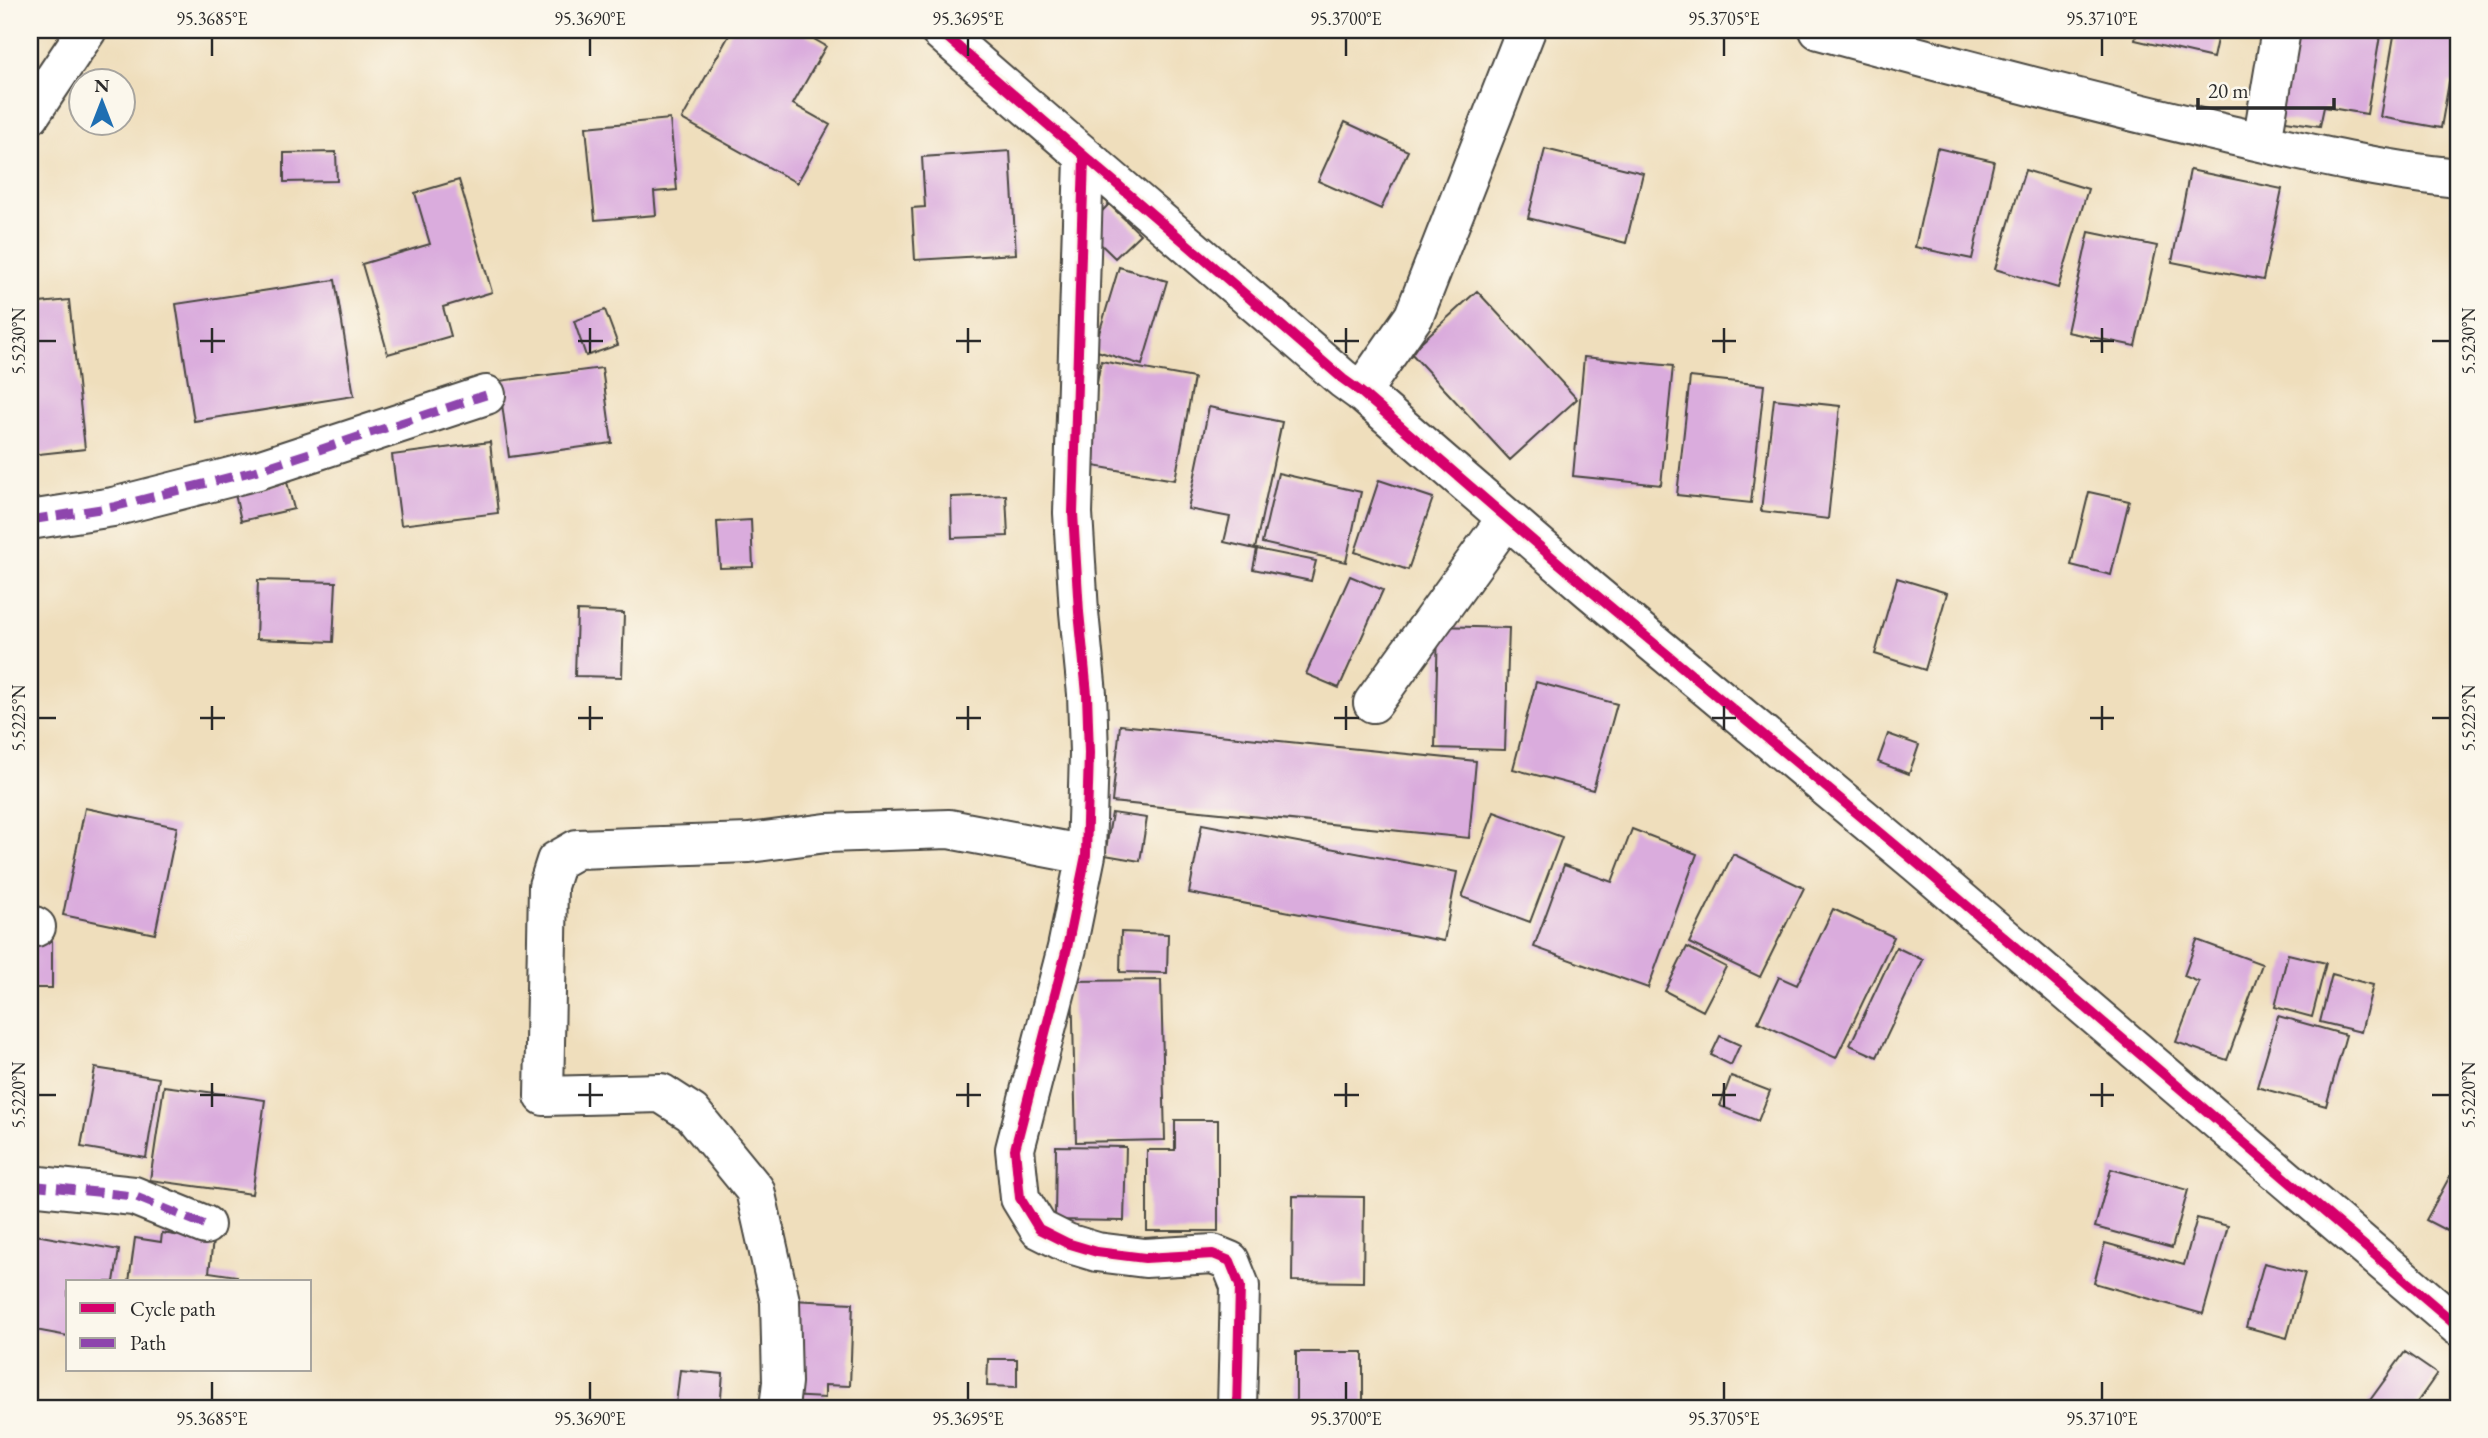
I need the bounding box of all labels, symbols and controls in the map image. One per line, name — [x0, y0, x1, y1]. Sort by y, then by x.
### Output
text: 95.3685°E — [176, 7, 248, 30]
text: 95.3690°E — [554, 7, 626, 30]
text: 95.3695°E — [932, 7, 1004, 30]
text: 95.3700°E — [1310, 7, 1382, 30]
text: 95.3705°E — [1688, 7, 1760, 30]
text: 95.3710°E — [2066, 7, 2138, 30]
north arrow — [66, 66, 136, 136]
scale bar — [2198, 66, 2334, 110]
text: N — [94, 73, 110, 98]
text: 20 m — [2208, 77, 2249, 104]
text: 5.5230°N — [7, 307, 30, 374]
text: 5.5230°N — [2457, 307, 2480, 374]
text: 5.5225°N — [7, 684, 30, 751]
text: 5.5225°N — [2457, 684, 2480, 751]
text: 5.5220°N — [7, 1061, 30, 1128]
text: 5.5220°N — [2457, 1061, 2480, 1128]
legend — [66, 1280, 312, 1372]
text: Cycle path — [130, 1295, 216, 1322]
text: Path — [130, 1329, 167, 1356]
text: 95.3685°E — [176, 1407, 248, 1430]
text: 95.3690°E — [554, 1407, 626, 1430]
text: 95.3695°E — [932, 1407, 1004, 1430]
text: 95.3700°E — [1310, 1407, 1382, 1430]
text: 95.3705°E — [1688, 1407, 1760, 1430]
text: 95.3710°E — [2066, 1407, 2138, 1430]

